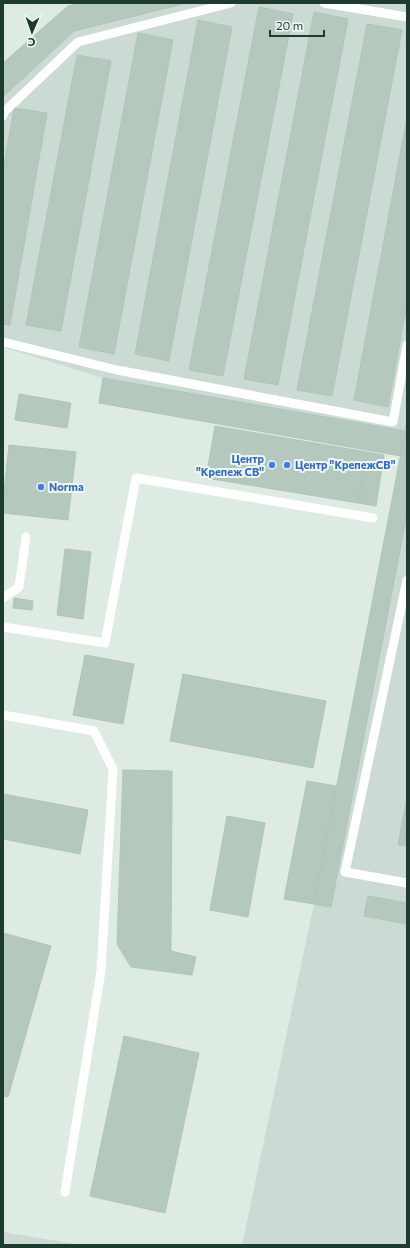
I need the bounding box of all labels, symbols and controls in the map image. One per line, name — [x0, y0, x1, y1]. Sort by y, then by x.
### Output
north arrow — [12, 12, 52, 52]
scale bar — [270, 12, 324, 38]
text: 20 m — [276, 18, 303, 32]
text: С — [27, 36, 36, 49]
place label: Центр "Крепеж СВ" — [196, 452, 265, 478]
place label: Центр "КрепежСВ" — [295, 458, 396, 471]
marker: Центр "Крепеж СВ" — [267, 460, 277, 470]
marker: Центр "КрепежСВ" — [282, 460, 292, 470]
place label: Norma — [49, 480, 84, 493]
marker: Norma — [36, 482, 46, 492]

